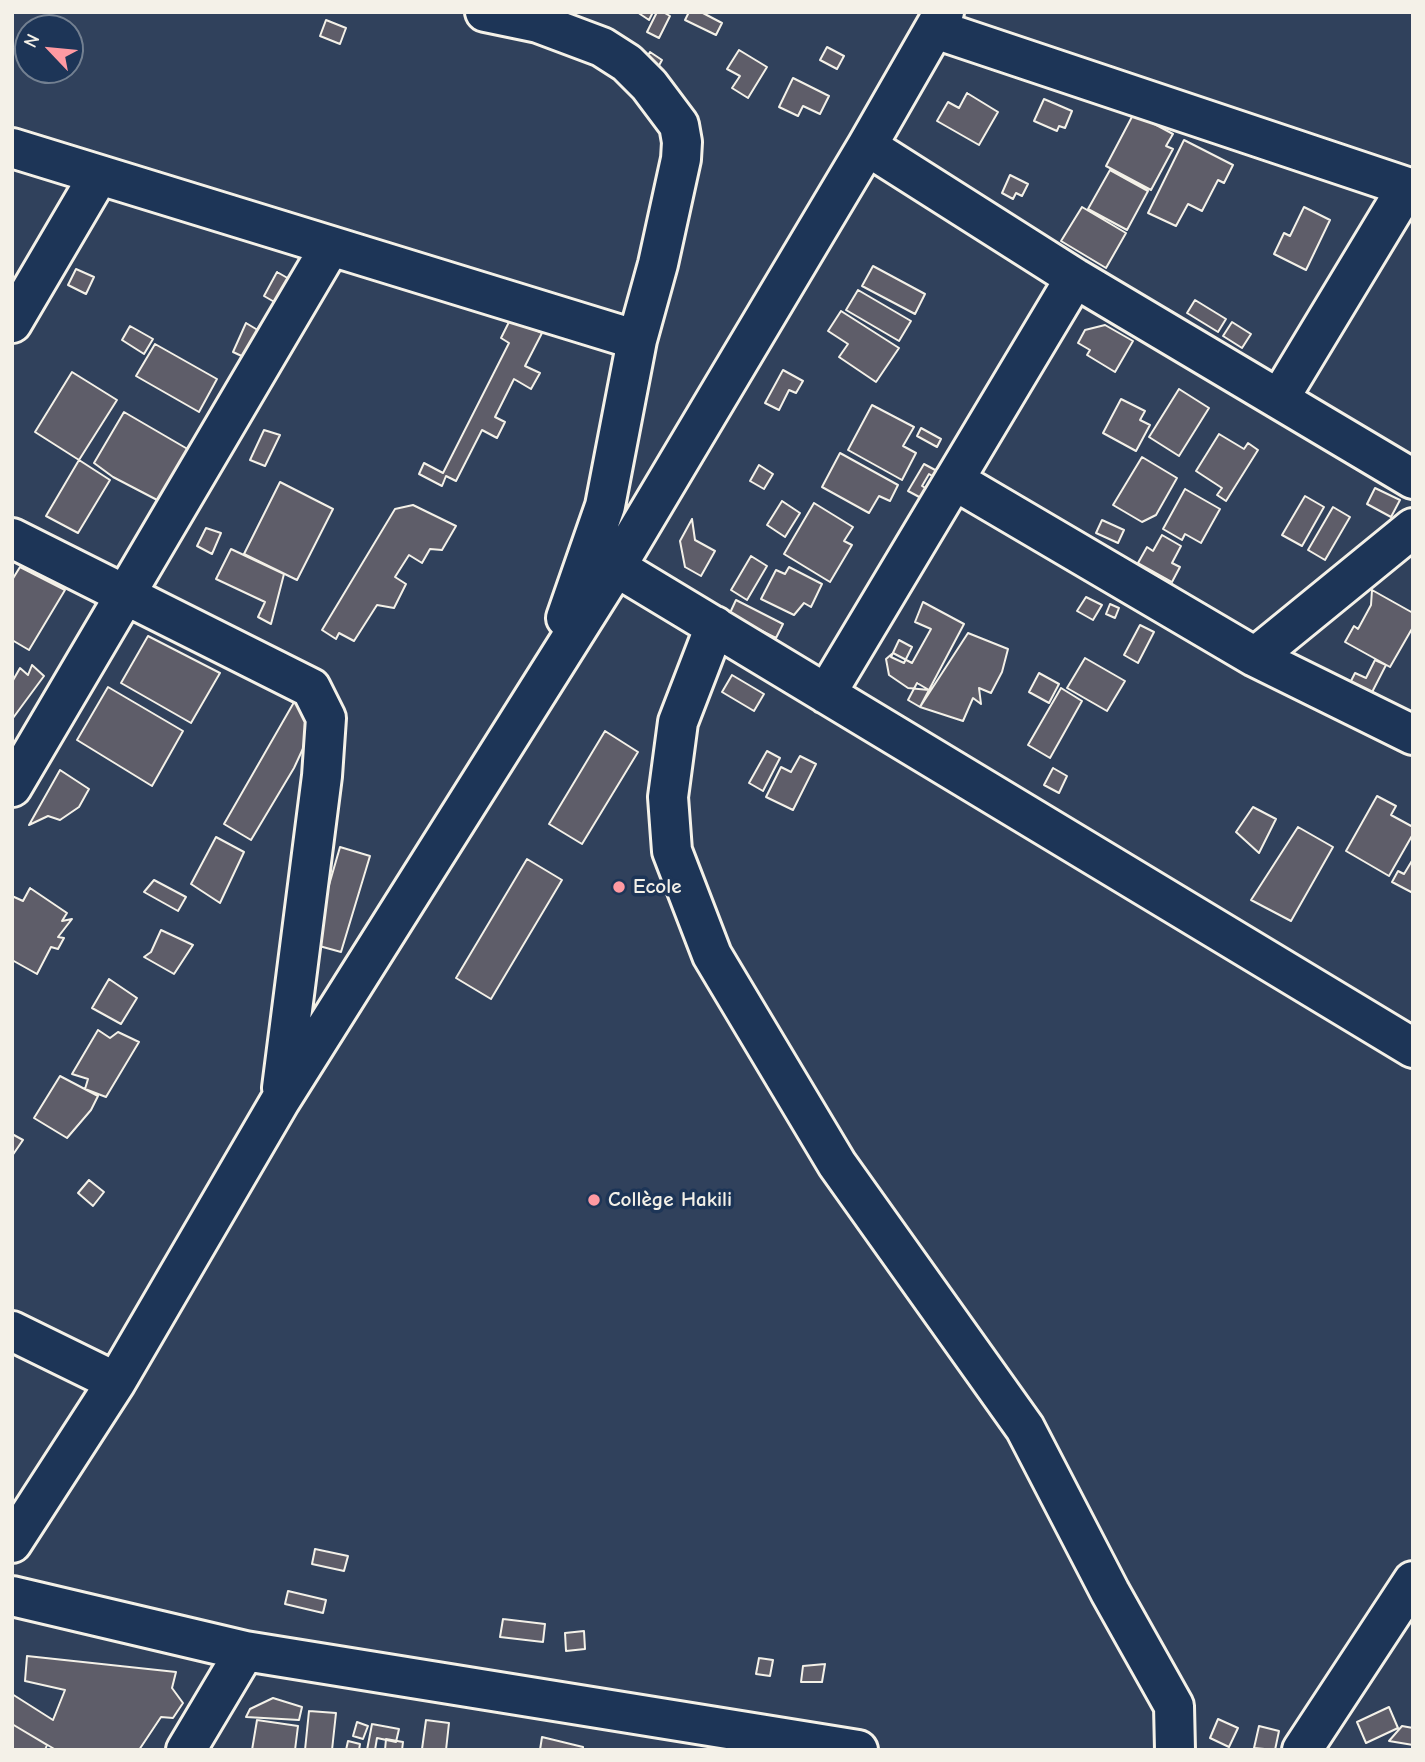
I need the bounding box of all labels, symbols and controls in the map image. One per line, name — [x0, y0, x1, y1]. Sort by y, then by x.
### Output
north arrow — [14, 14, 84, 84]
text: N — [19, 30, 45, 51]
place label: Ecole — [633, 874, 681, 900]
marker: Ecole — [611, 879, 627, 895]
place label: Collège Hakili — [608, 1187, 732, 1213]
marker: Collège Hakili — [586, 1192, 602, 1208]

